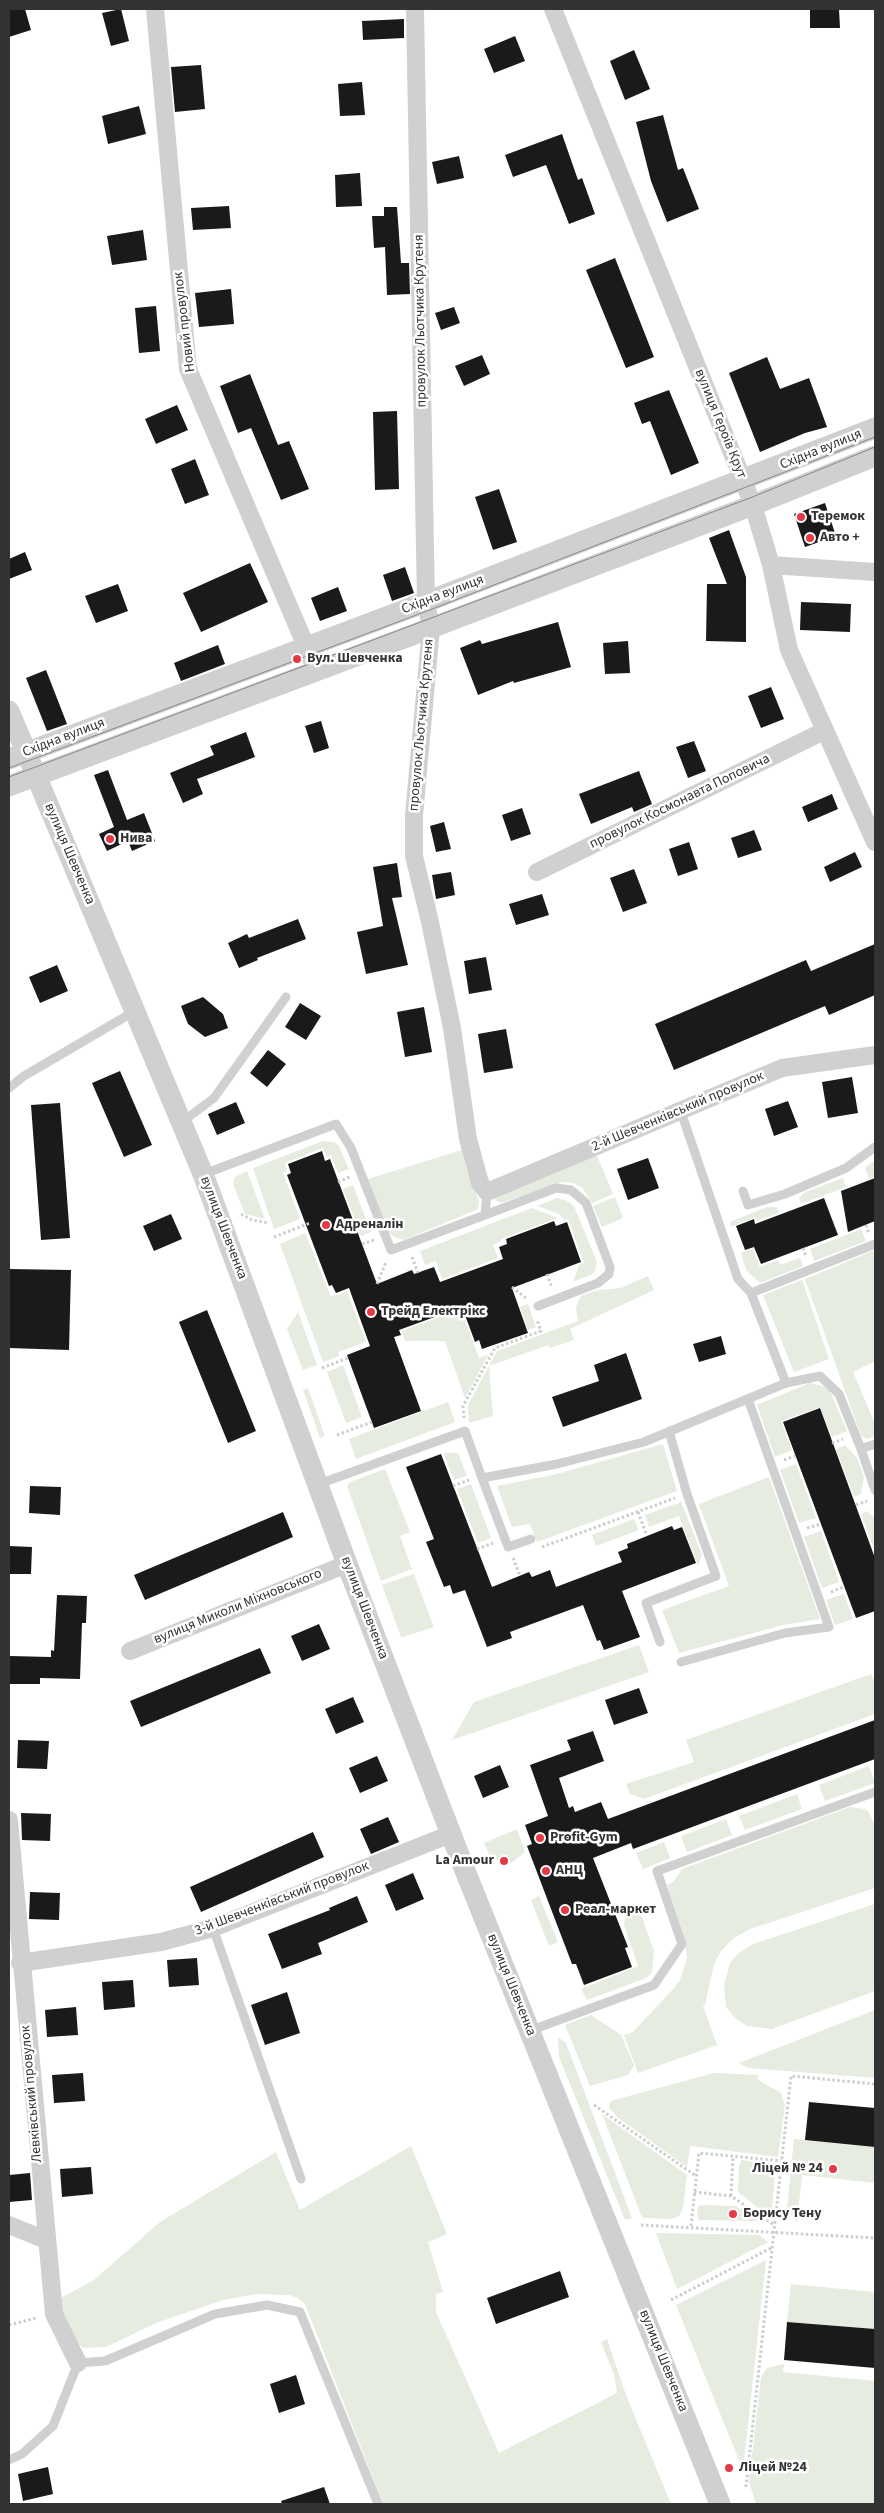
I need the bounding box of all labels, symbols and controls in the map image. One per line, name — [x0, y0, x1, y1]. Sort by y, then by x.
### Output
street label: провулок Льотчика Крутеня — [411, 234, 431, 408]
street label: Новий провулок — [171, 271, 199, 373]
street label: вулиця Героїв Крут — [690, 367, 750, 481]
street label: Східна вулиця — [778, 426, 864, 474]
place label: Теремок — [811, 509, 865, 525]
marker: Теремок — [795, 511, 807, 523]
place label: Авто + — [820, 530, 860, 546]
marker: Авто + — [804, 532, 816, 544]
street label: Східна вулиця — [400, 572, 486, 618]
street label: провулок Льотчика Крутеня — [406, 638, 438, 812]
place label: Вул. Шевченка — [307, 651, 403, 667]
marker: Вул. Шевченка — [291, 653, 303, 665]
street label: Східна вулиця — [21, 715, 107, 761]
street label: провулок Космонавта Поповича — [587, 751, 773, 853]
street label: вулиця Шевченка — [40, 801, 98, 907]
place label: Нива — [120, 831, 152, 847]
marker: Нива — [104, 833, 116, 845]
street label: 2-й Шевченківський провулок — [590, 1068, 766, 1156]
street label: вулиця Шевченка — [196, 1174, 250, 1282]
place label: Адреналін — [336, 1217, 403, 1233]
marker: Адреналін — [320, 1219, 332, 1231]
place label: Трейд Електрікс — [381, 1304, 485, 1320]
marker: Трейд Електрікс — [365, 1306, 377, 1318]
street label: вулиця Шевченка — [337, 1554, 391, 1662]
street label: вулиця Миколи Міхновського — [151, 1566, 325, 1648]
place label: Profit-Gym — [550, 1830, 618, 1846]
marker: Profit-Gym — [534, 1832, 546, 1844]
place label: La Amour — [435, 1853, 494, 1869]
marker: La Amour — [498, 1855, 510, 1867]
street label: 3-й Шевченківський провулок — [193, 1858, 371, 1940]
place label: АНЦ — [556, 1863, 583, 1879]
marker: АНЦ — [540, 1865, 552, 1877]
place label: Реал-маркет — [575, 1902, 656, 1918]
marker: Реал-маркет — [559, 1904, 571, 1916]
street label: вулиця Шевченка — [483, 1931, 539, 2039]
street label: Левківський провулок — [18, 2025, 46, 2163]
place label: Ліцей № 24 — [752, 2161, 823, 2177]
marker: Ліцей № 24 — [827, 2163, 839, 2175]
place label: Борису Тену — [743, 2206, 821, 2222]
marker: Борису Тену — [727, 2208, 739, 2220]
street label: вулиця Шевченка — [635, 2307, 691, 2415]
place label: Ліцей №24 — [739, 2460, 807, 2476]
marker: Ліцей №24 — [723, 2462, 735, 2474]

